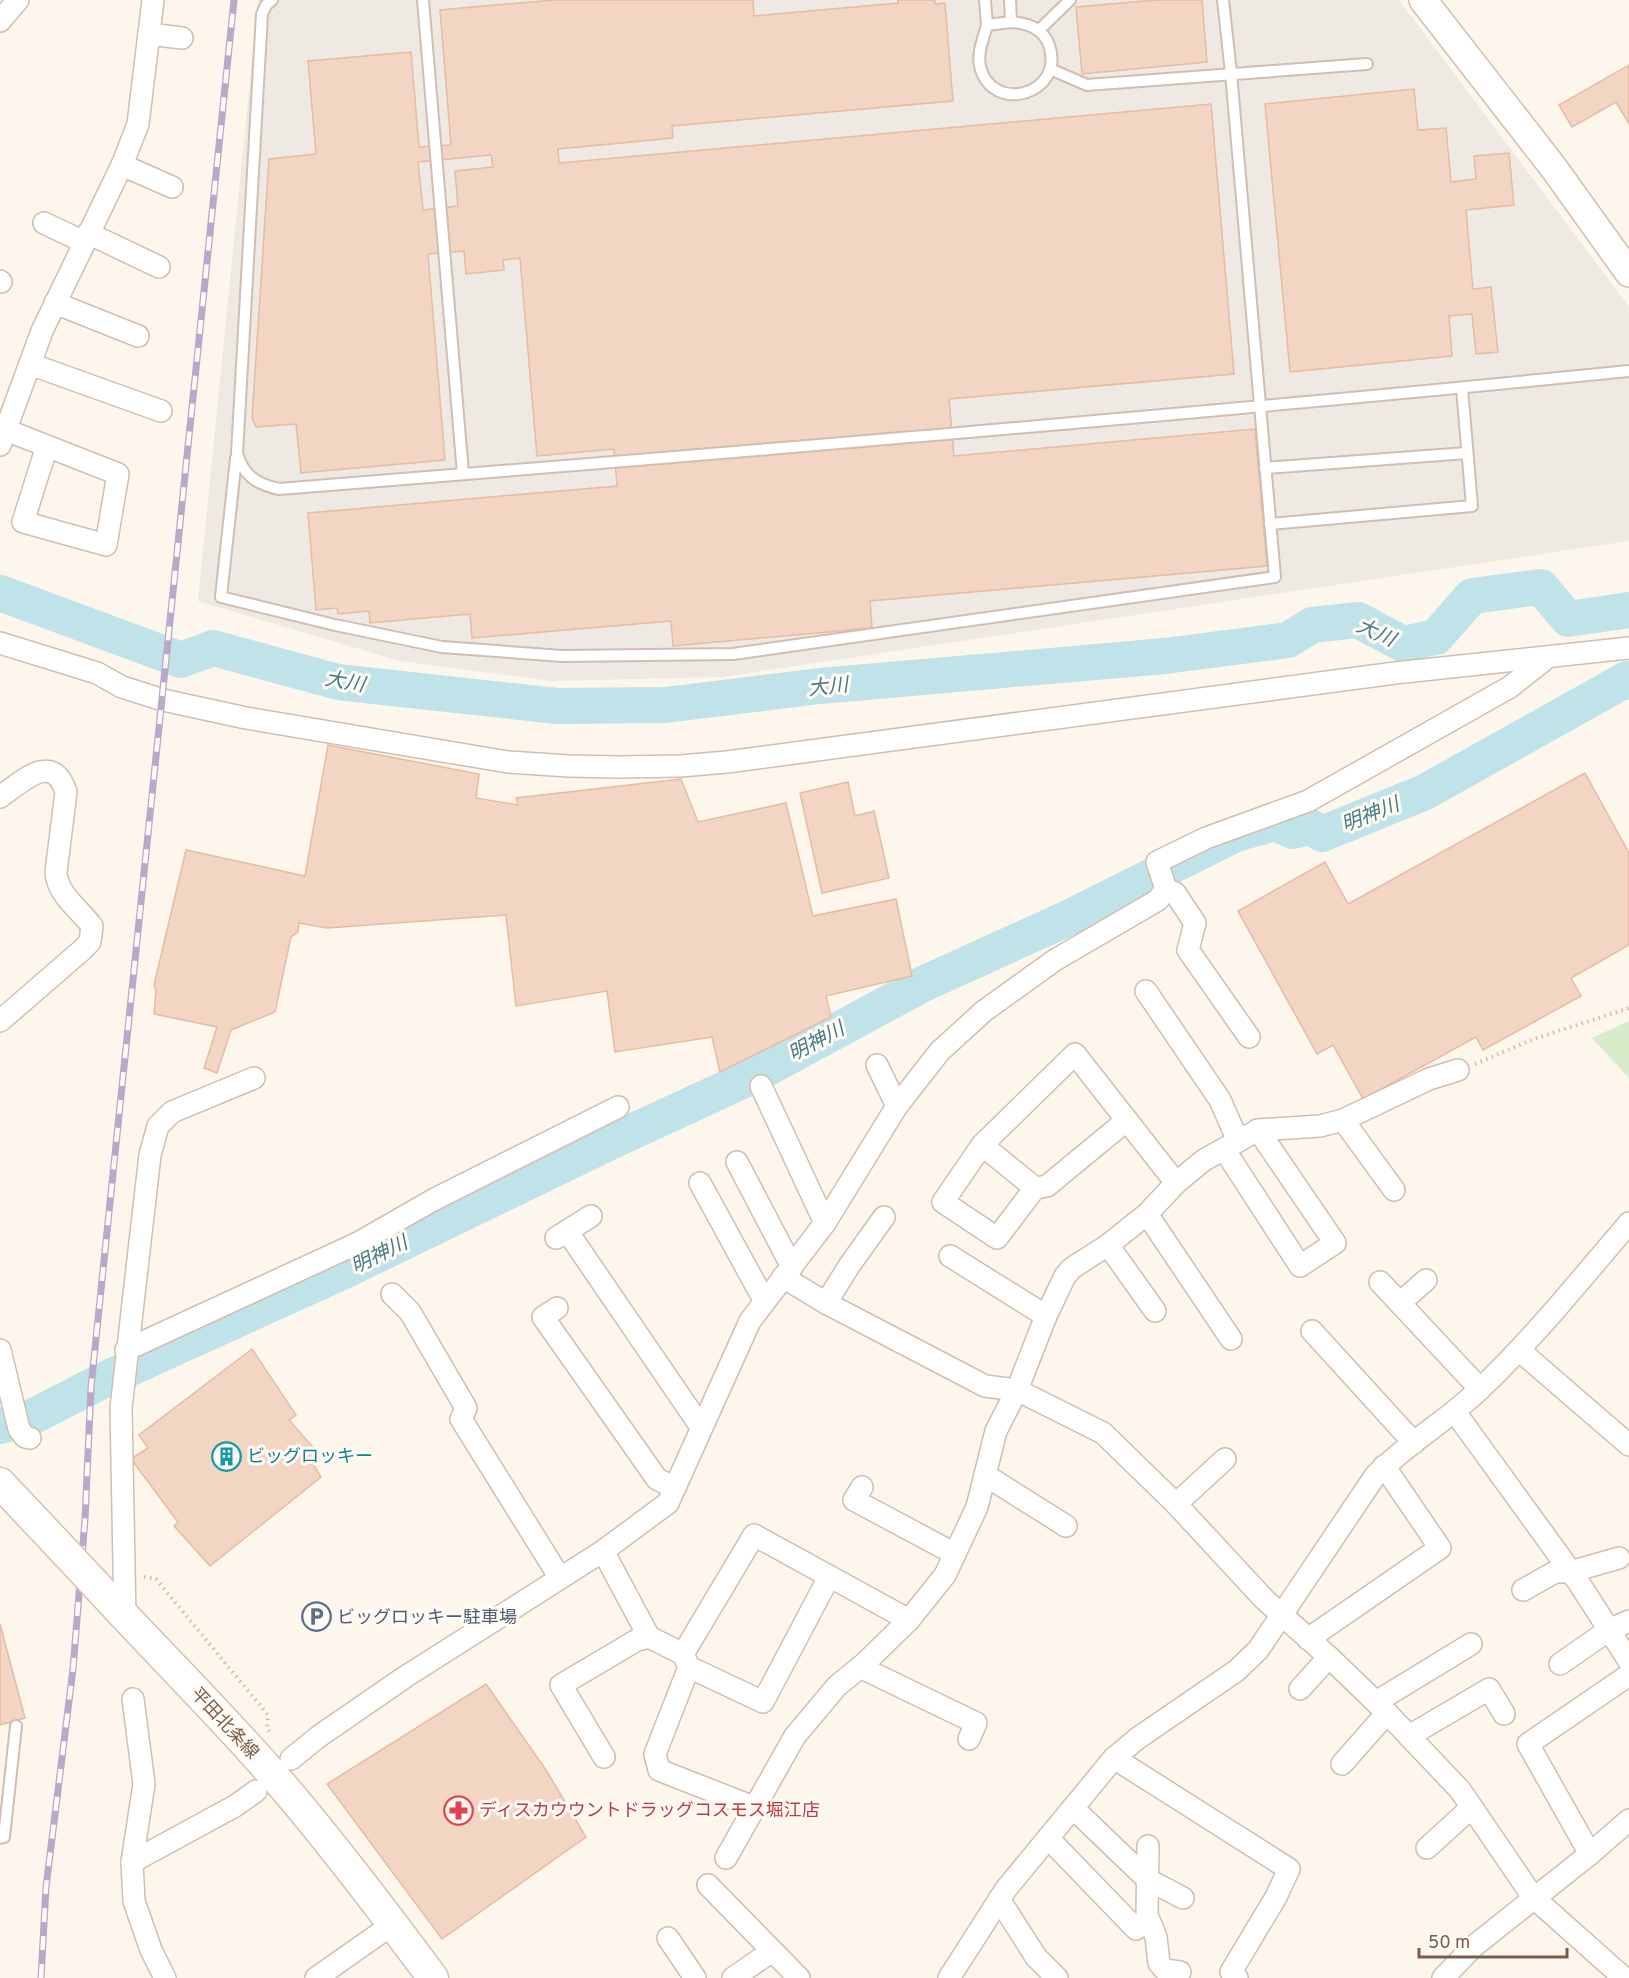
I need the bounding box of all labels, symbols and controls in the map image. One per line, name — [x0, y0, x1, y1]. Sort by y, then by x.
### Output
water label: 大川 — [1352, 614, 1401, 655]
water label: 大川 — [323, 667, 369, 700]
water label: 大川 — [807, 673, 851, 703]
water label: 明神川 — [1338, 792, 1405, 839]
water label: 明神川 — [784, 1016, 851, 1068]
water label: 明神川 — [347, 1230, 414, 1281]
building icon: ビッグロッキー — [210, 1440, 242, 1472]
place label: ビッグロッキー — [247, 1446, 373, 1469]
parking icon: ビッグロッキー駐車場 — [300, 1601, 332, 1633]
place label: ビッグロッキー駐車場 — [337, 1607, 517, 1630]
street label: 平田北条線 — [185, 1683, 263, 1765]
pharmacy icon: ディスカウウントドラッグコスモス堀江店 — [442, 1794, 474, 1826]
place label: ディスカウウントドラッグコスモス堀江店 — [479, 1800, 820, 1823]
scale bar — [1419, 1921, 1568, 1959]
text: 50 m — [1428, 1932, 1470, 1955]

